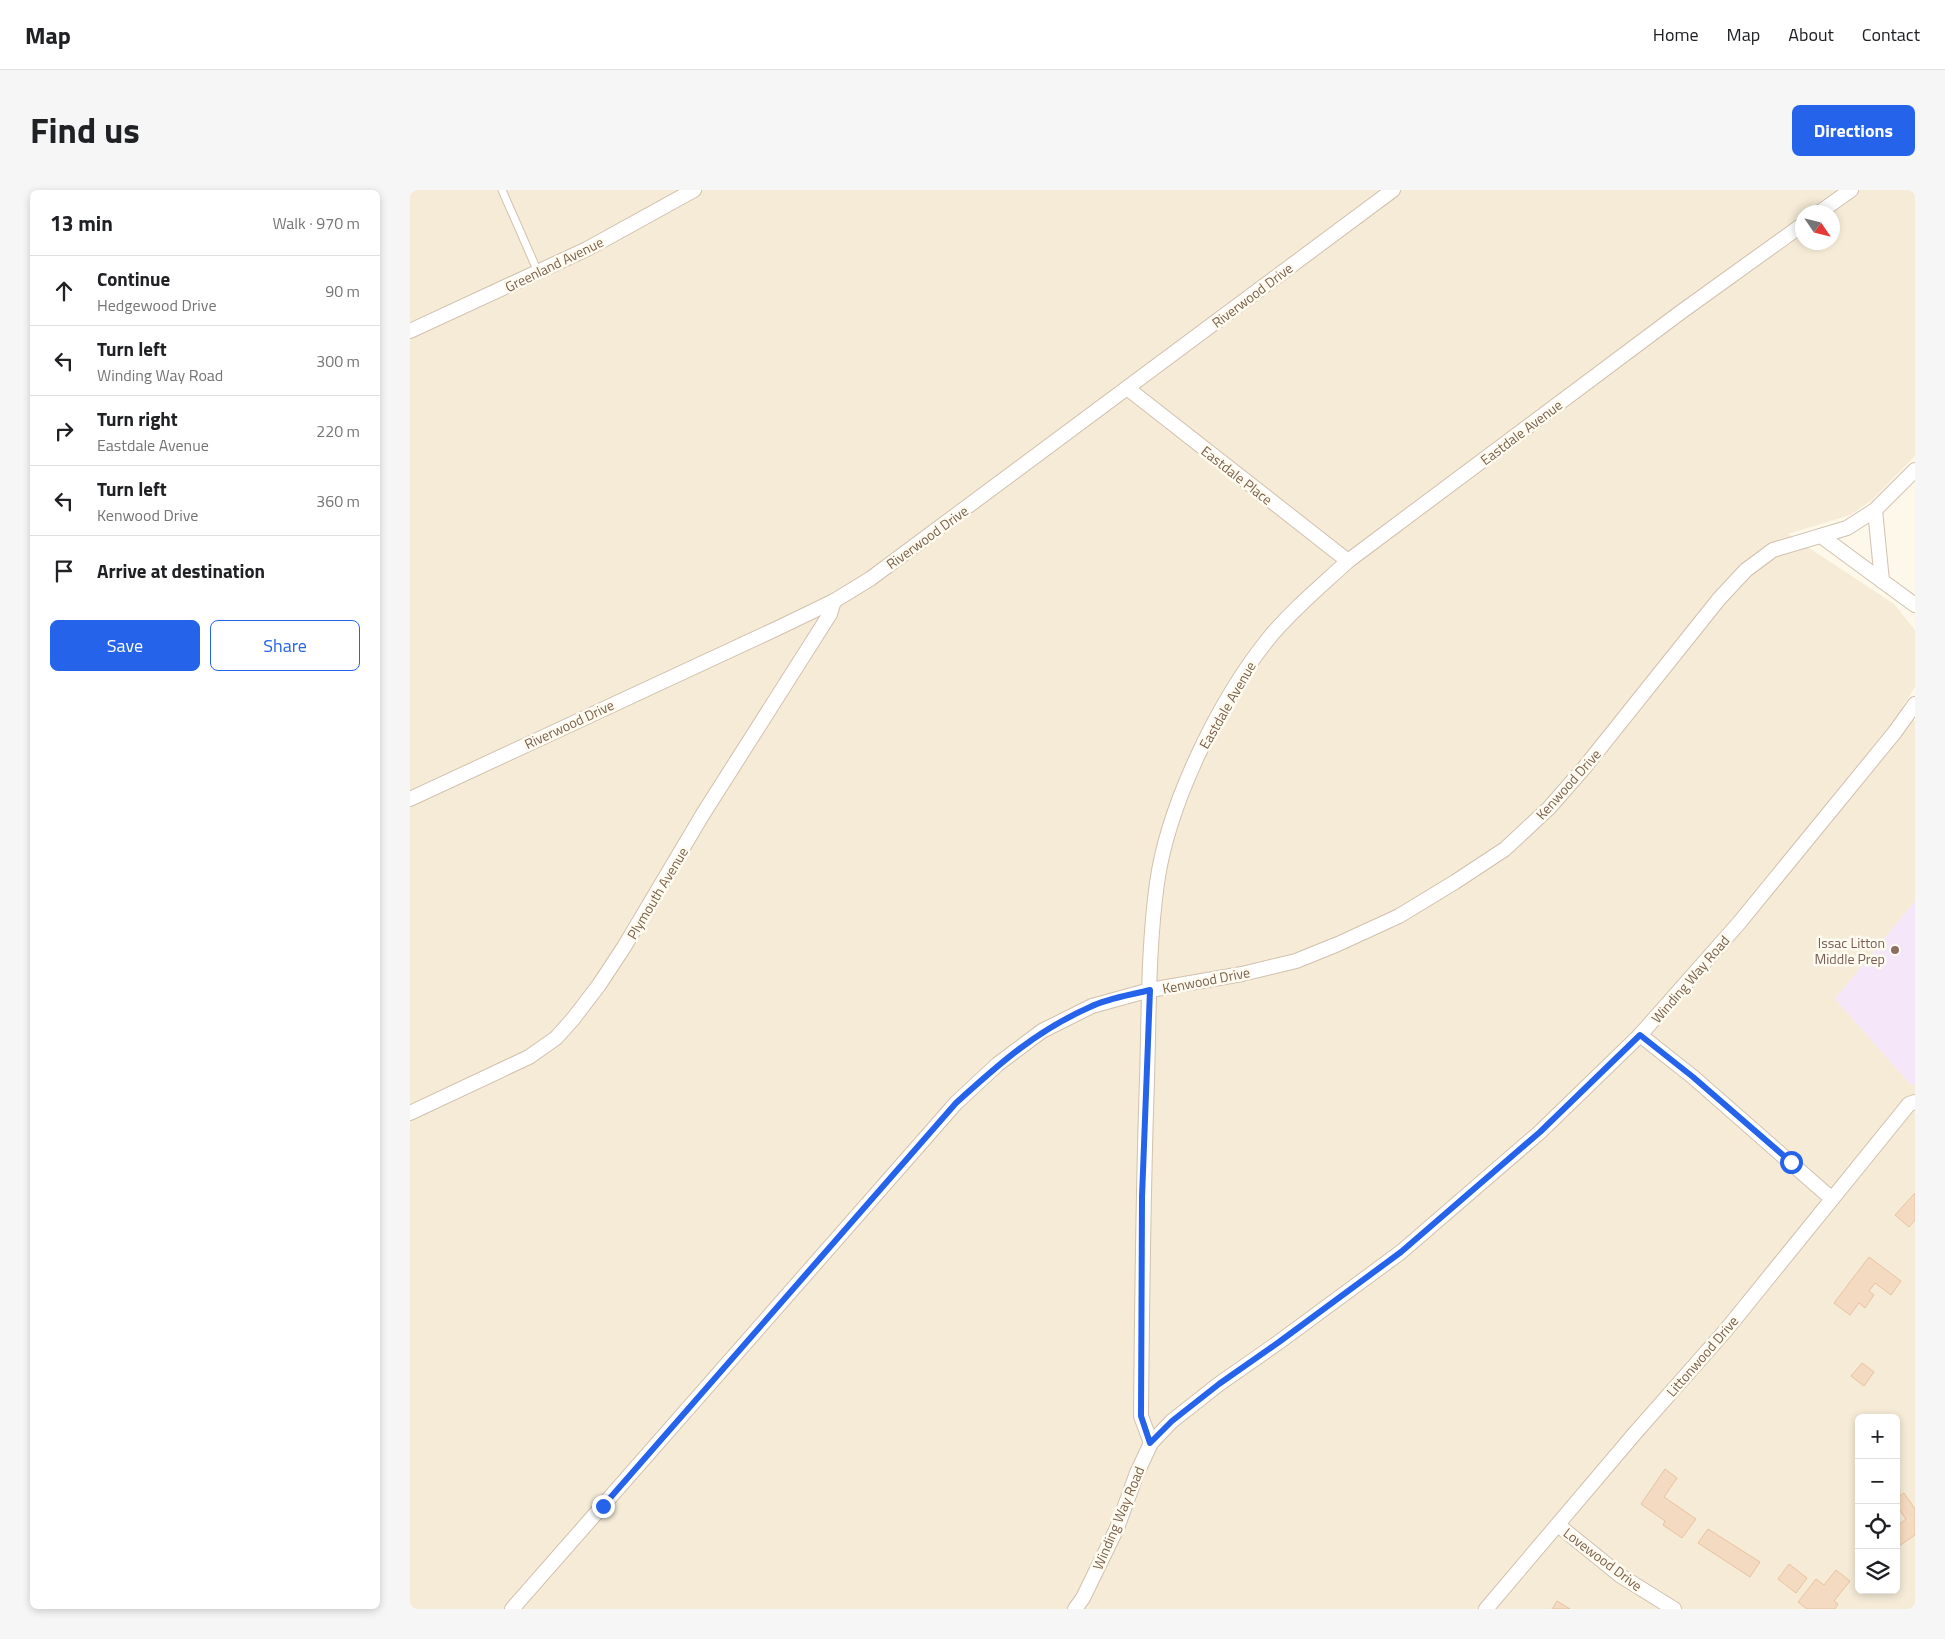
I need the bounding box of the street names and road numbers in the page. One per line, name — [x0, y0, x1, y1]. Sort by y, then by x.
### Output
street label: Greenland Avenue — [501, 231, 607, 297]
street label: Riverwood Drive — [1207, 258, 1297, 332]
street label: Eastdale Avenue — [1476, 394, 1566, 470]
street label: Eastdale Place — [1197, 440, 1277, 510]
street label: Riverwood Drive — [882, 500, 972, 574]
street label: Eastdale Avenue — [1193, 657, 1261, 753]
street label: Riverwood Drive — [521, 694, 617, 754]
street label: Kenwood Drive — [1530, 744, 1606, 824]
street label: Plymouth Avenue — [621, 843, 693, 943]
street label: Winding Way Road — [1646, 930, 1734, 1028]
street label: Kenwood Drive — [1160, 961, 1252, 999]
street label: Littonwood Drive — [1661, 1311, 1743, 1401]
street label: Winding Way Road — [1087, 1463, 1149, 1573]
street label: Lovewood Drive — [1559, 1522, 1647, 1596]

